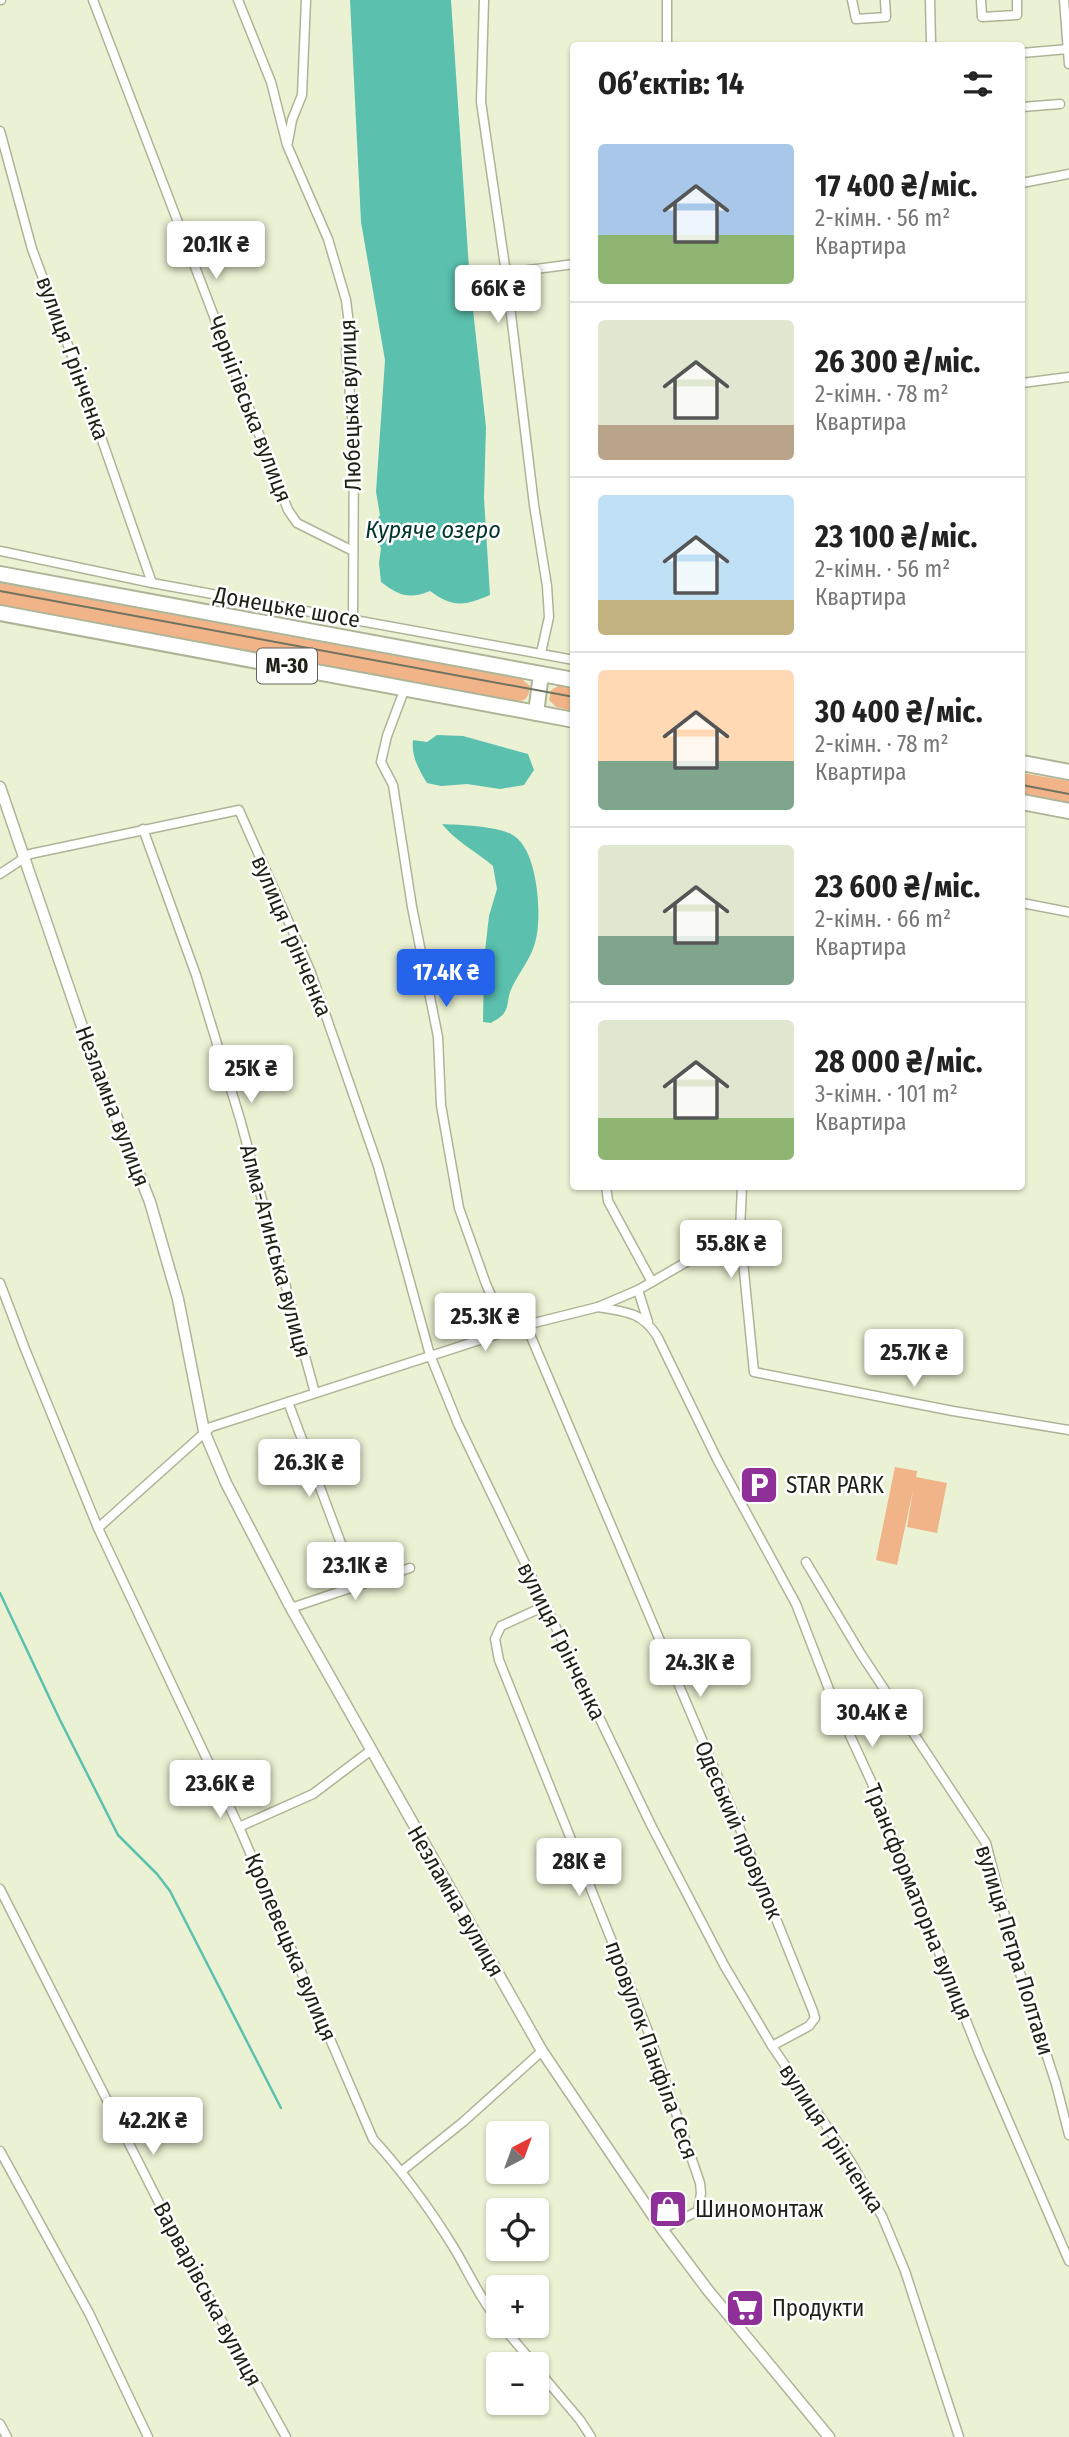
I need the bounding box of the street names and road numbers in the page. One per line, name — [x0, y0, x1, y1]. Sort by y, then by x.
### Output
street label: вулиця Грінченка — [30, 272, 116, 444]
street label: Чернігівська вулиця — [202, 312, 298, 506]
street label: Любецька вулиця — [333, 319, 367, 491]
street label: Донецьке шосе — [211, 580, 362, 634]
road number: М-30 — [257, 648, 317, 684]
street label: вулиця Грінченка — [246, 851, 338, 1021]
street label: Незламна вулиця — [70, 1022, 156, 1190]
street label: Алма-Атинська вулиця — [234, 1141, 318, 1361]
street label: вулиця Грінченка — [512, 1558, 612, 1724]
street label: Одеський провулок — [689, 1737, 789, 1924]
street label: Трансформаторна вулиця — [859, 1780, 979, 2024]
street label: Незламна вулиця — [401, 1820, 511, 1982]
street label: вулиця Петра Полтави — [970, 1841, 1060, 2059]
street label: Кролевецька вулиця — [239, 1849, 343, 2045]
street label: провулок Панфіла Сеся — [599, 1937, 705, 2163]
street label: вулиця Грінченка — [773, 2058, 891, 2218]
street label: Варварівська вулиця — [148, 2197, 268, 2391]

